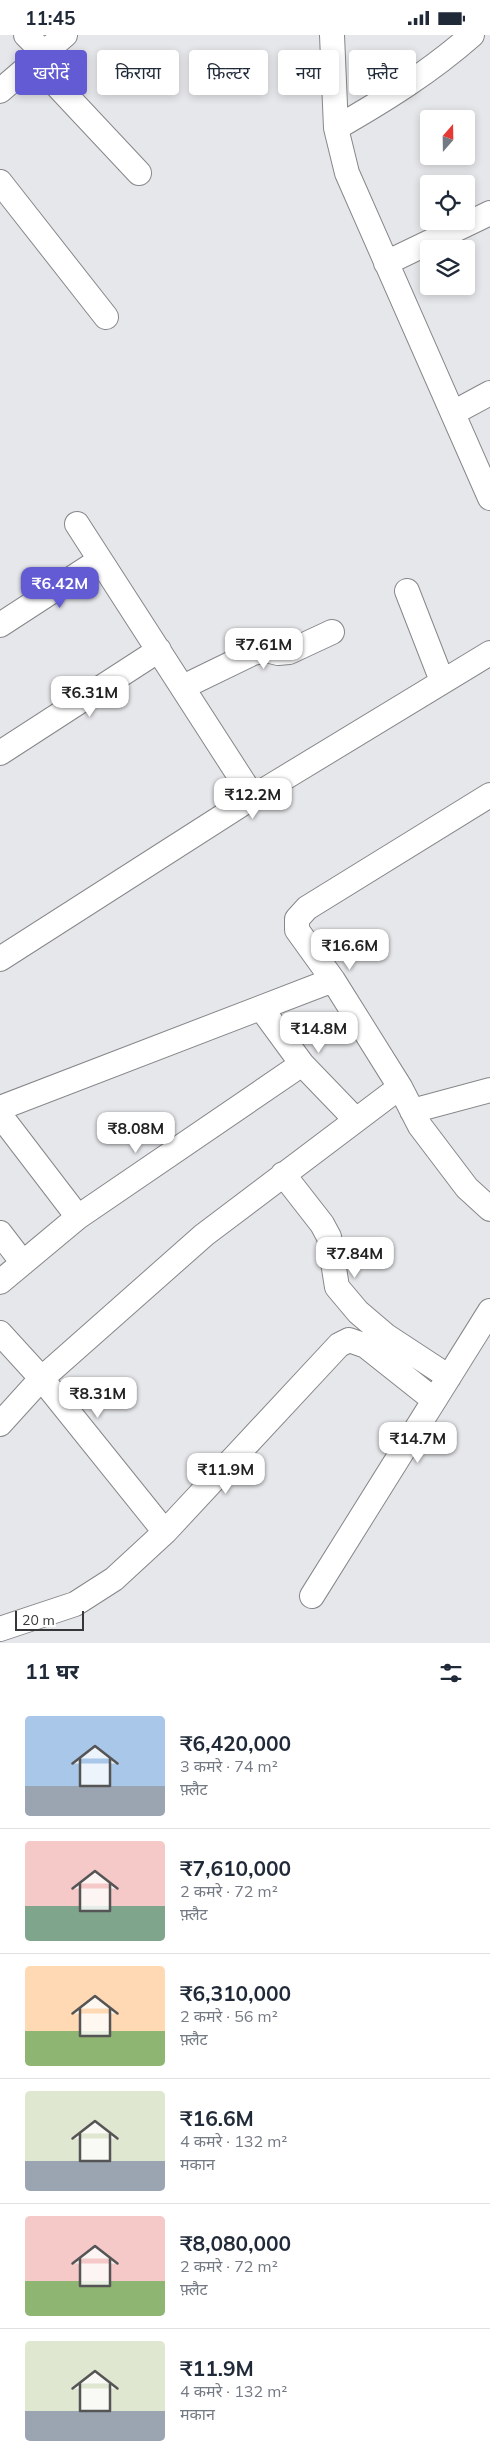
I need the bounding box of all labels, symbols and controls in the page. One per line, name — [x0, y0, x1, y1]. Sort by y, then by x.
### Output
text: 11:45 — [25, 6, 75, 30]
chip: खरीदें — [15, 50, 87, 95]
chip: किराया — [97, 50, 179, 95]
chip: फ़िल्टर — [189, 50, 268, 95]
chip: नया — [278, 50, 339, 95]
chip: फ़्लैट — [349, 50, 416, 95]
north arrow — [420, 110, 475, 165]
map controls — [420, 110, 475, 295]
button: locate — [420, 175, 475, 230]
button: layers — [420, 240, 475, 295]
pin: ₹6.42M — [19, 567, 101, 609]
text: ₹6.42M — [32, 573, 88, 593]
pin: ₹7.61M — [223, 627, 305, 670]
text: ₹7.61M — [236, 634, 292, 654]
pin: ₹6.31M — [49, 675, 131, 718]
text: ₹6.31M — [62, 682, 118, 702]
pin: ₹12.2M — [212, 777, 294, 820]
text: ₹12.2M — [225, 784, 281, 804]
pin: ₹16.6M — [309, 929, 391, 971]
text: ₹16.6M — [322, 935, 378, 955]
pin: ₹14.8M — [278, 1011, 360, 1054]
text: ₹14.8M — [291, 1018, 347, 1038]
pin: ₹8.08M — [95, 1111, 177, 1154]
text: ₹8.08M — [108, 1118, 164, 1138]
pin: ₹7.84M — [314, 1237, 396, 1279]
text: ₹7.84M — [327, 1243, 383, 1263]
pin: ₹8.31M — [57, 1377, 139, 1419]
text: ₹8.31M — [70, 1383, 126, 1403]
pin: ₹14.7M — [377, 1421, 459, 1464]
text: ₹14.7M — [390, 1428, 446, 1448]
pin: ₹11.9M — [185, 1453, 267, 1495]
text: ₹11.9M — [198, 1459, 254, 1479]
scale bar — [15, 1608, 84, 1631]
text: 20 m — [22, 1611, 55, 1629]
text: 11 घर — [25, 1658, 79, 1684]
icon: filters — [437, 1659, 465, 1687]
text: ₹6,420,000 — [180, 1730, 291, 1756]
icon: home — [65, 1736, 125, 1796]
text: 3 कमरे · 74 m² — [180, 1756, 278, 1776]
text: फ़्लैट — [180, 1779, 208, 1799]
text: ₹7,610,000 — [180, 1855, 291, 1881]
icon: home — [65, 1861, 125, 1921]
text: 2 कमरे · 72 m² — [180, 1881, 278, 1901]
text: फ़्लैट — [180, 1904, 208, 1924]
text: ₹6,310,000 — [180, 1980, 291, 2006]
icon: home — [65, 1986, 125, 2046]
text: 2 कमरे · 56 m² — [180, 2006, 278, 2026]
text: फ़्लैट — [180, 2029, 208, 2049]
text: ₹16.6M — [180, 2105, 254, 2131]
icon: home — [65, 2111, 125, 2171]
text: 4 कमरे · 132 m² — [180, 2131, 287, 2151]
text: मकान — [180, 2154, 215, 2174]
text: ₹8,080,000 — [180, 2230, 291, 2256]
icon: home — [65, 2236, 125, 2296]
text: 2 कमरे · 72 m² — [180, 2256, 278, 2276]
text: फ़्लैट — [180, 2279, 208, 2299]
text: ₹11.9M — [180, 2355, 254, 2381]
icon: home — [65, 2361, 125, 2421]
text: 4 कमरे · 132 m² — [180, 2381, 287, 2401]
text: मकान — [180, 2404, 215, 2424]

